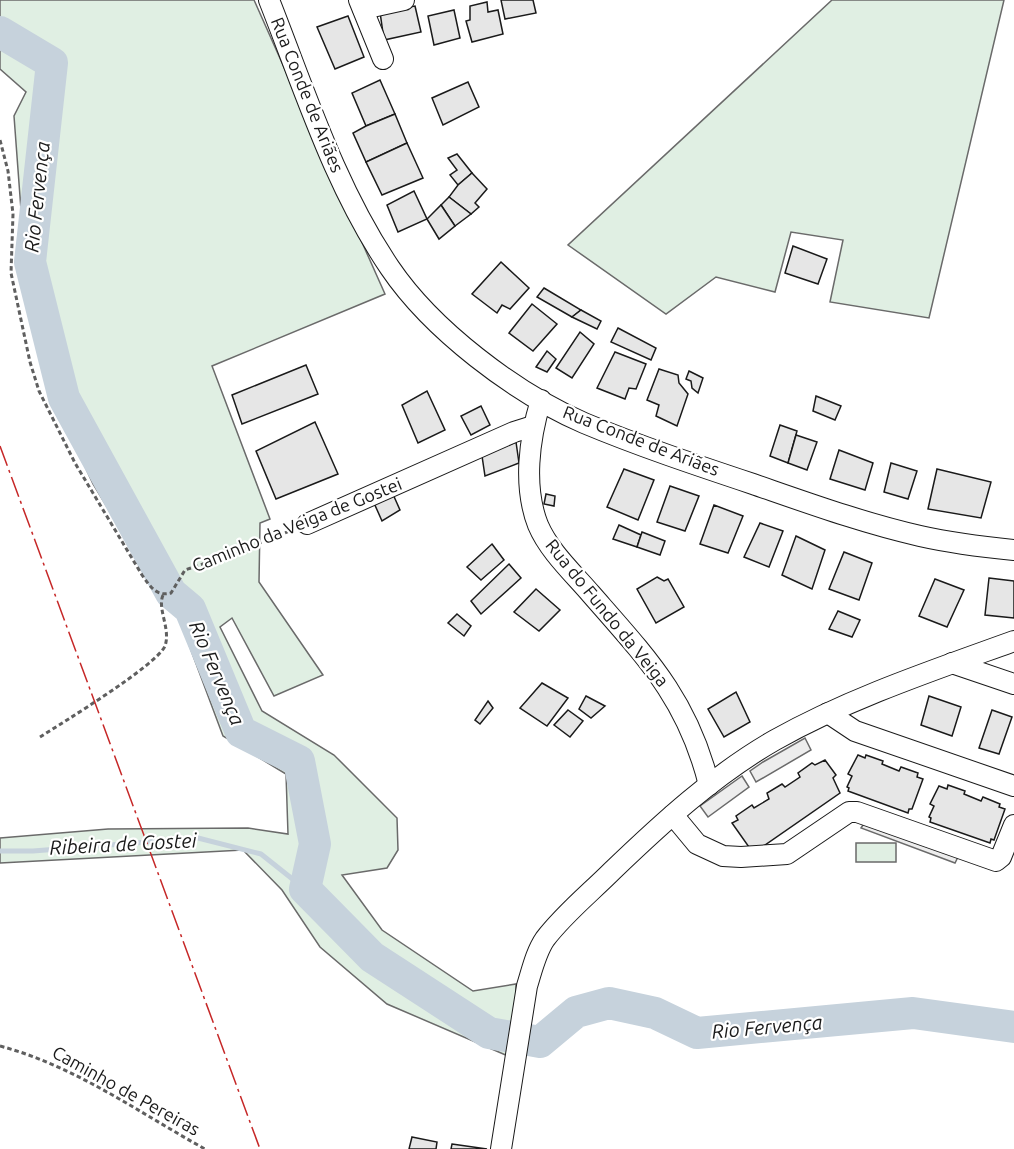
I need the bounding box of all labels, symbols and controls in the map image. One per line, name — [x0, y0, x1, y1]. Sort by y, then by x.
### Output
street label: Rua Conde de Ariães — [268, 14, 348, 175]
water label: Rio Fervença — [19, 140, 54, 254]
street label: Rua Conde de Ariães — [560, 401, 722, 479]
street label: Caminho da Veiga de Gostei — [189, 473, 404, 575]
street label: Rua do Fundo da Veiga — [542, 535, 673, 690]
water label: Rio Fervença — [185, 617, 250, 729]
water label: Ribeira de Gostei — [49, 828, 198, 859]
water label: Rio Fervença — [710, 1010, 824, 1043]
street label: Caminho de Pereiras — [49, 1041, 204, 1139]

